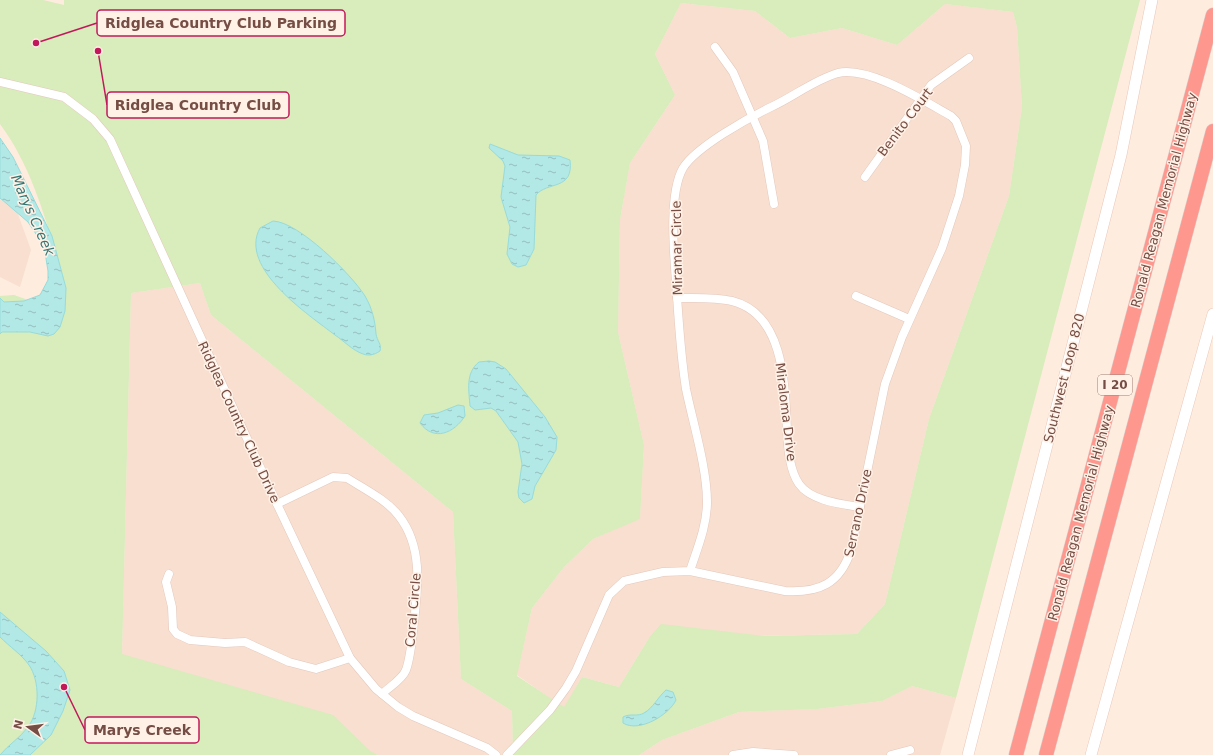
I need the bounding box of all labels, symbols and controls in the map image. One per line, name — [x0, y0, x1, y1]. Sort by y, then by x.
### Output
callout: Ridglea Country Club Parking — [97, 10, 345, 36]
text: Ridglea Country Club Parking — [105, 15, 337, 31]
street label: Benito Court — [874, 85, 936, 159]
street label: Ronald Reagan Memorial Highway — [1128, 90, 1200, 309]
callout: Ridglea Country Club — [107, 92, 289, 118]
text: Ridglea Country Club — [115, 97, 281, 113]
water label: Marys Creek — [8, 172, 58, 259]
street label: Miramar Circle — [669, 200, 685, 296]
street label: Southwest Loop 820 — [1041, 312, 1087, 444]
street label: Ridglea Country Club Drive — [195, 339, 283, 505]
street label: Miraloma Drive — [773, 362, 799, 462]
road number: I 20 — [1098, 375, 1132, 395]
street label: Ronald Reagan Memorial Highway — [1045, 403, 1117, 622]
street label: Serrano Drive — [841, 468, 875, 558]
street label: Coral Circle — [402, 572, 424, 648]
north arrow — [8, 707, 48, 747]
callout: Marys Creek — [85, 717, 199, 743]
text: N — [11, 719, 26, 731]
text: Marys Creek — [93, 722, 192, 738]

